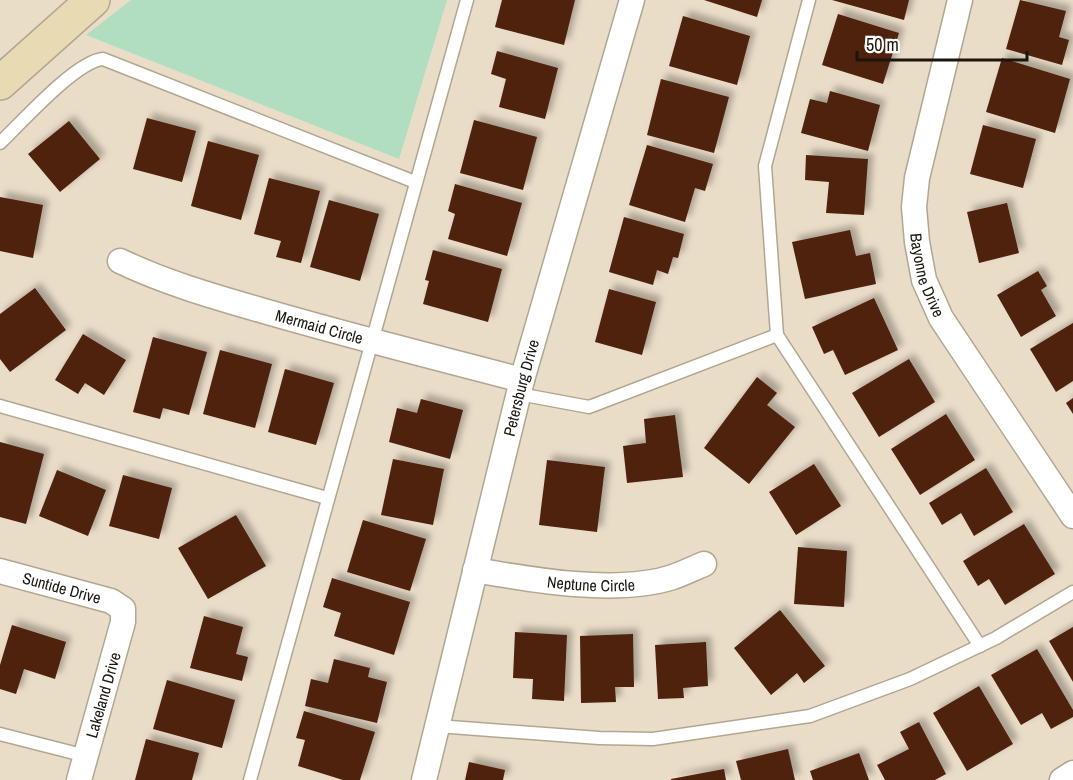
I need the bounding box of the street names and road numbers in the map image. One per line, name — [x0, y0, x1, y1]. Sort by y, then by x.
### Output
street label: Bayonne Drive — [905, 232, 950, 320]
street label: Mermaid Circle — [273, 304, 365, 349]
street label: Petersburg Drive — [498, 337, 544, 438]
street label: Suntide Drive — [20, 567, 103, 609]
street label: Neptune Circle — [546, 570, 636, 596]
street label: Lakeland Drive — [80, 650, 126, 740]

